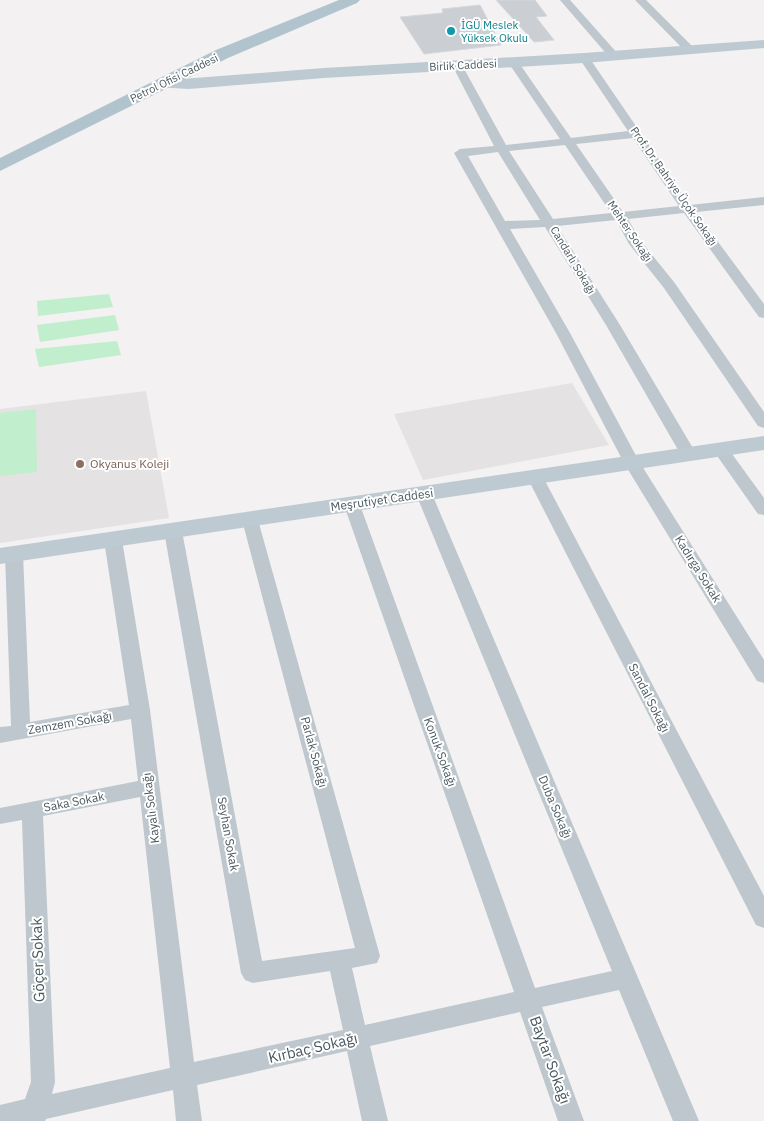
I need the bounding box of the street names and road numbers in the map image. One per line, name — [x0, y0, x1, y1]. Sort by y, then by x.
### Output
street label: Petrol Ofisi Caddesi — [128, 51, 220, 105]
street label: Birlik Caddesi — [429, 56, 497, 74]
street label: Prof. Dr. Bahriye Üçok Sokağı — [628, 124, 720, 248]
street label: Mehter Sokağı — [604, 198, 656, 264]
street label: Candarlı Sokağı — [547, 224, 599, 296]
street label: Meşrutiyet Caddesi — [330, 485, 434, 514]
street label: Kadırga Sokak — [672, 532, 725, 606]
street label: Sandal Sokağı — [626, 661, 673, 735]
street label: Zemzem Sokağı — [27, 708, 113, 737]
street label: Parlak Sokağı — [298, 715, 331, 789]
street label: Konuk Sokağı — [421, 715, 460, 788]
street label: Kayalı Sokağı — [139, 772, 162, 844]
street label: Duba Sokağı — [536, 773, 575, 840]
street label: Saka Sokak — [42, 788, 106, 815]
street label: Seyhan Sokak — [215, 796, 243, 873]
street label: Göçer Sokak — [27, 917, 48, 1003]
street label: Baytar Sokağı — [526, 1013, 575, 1106]
street label: Kırbaç Sokağı — [266, 1028, 359, 1067]

